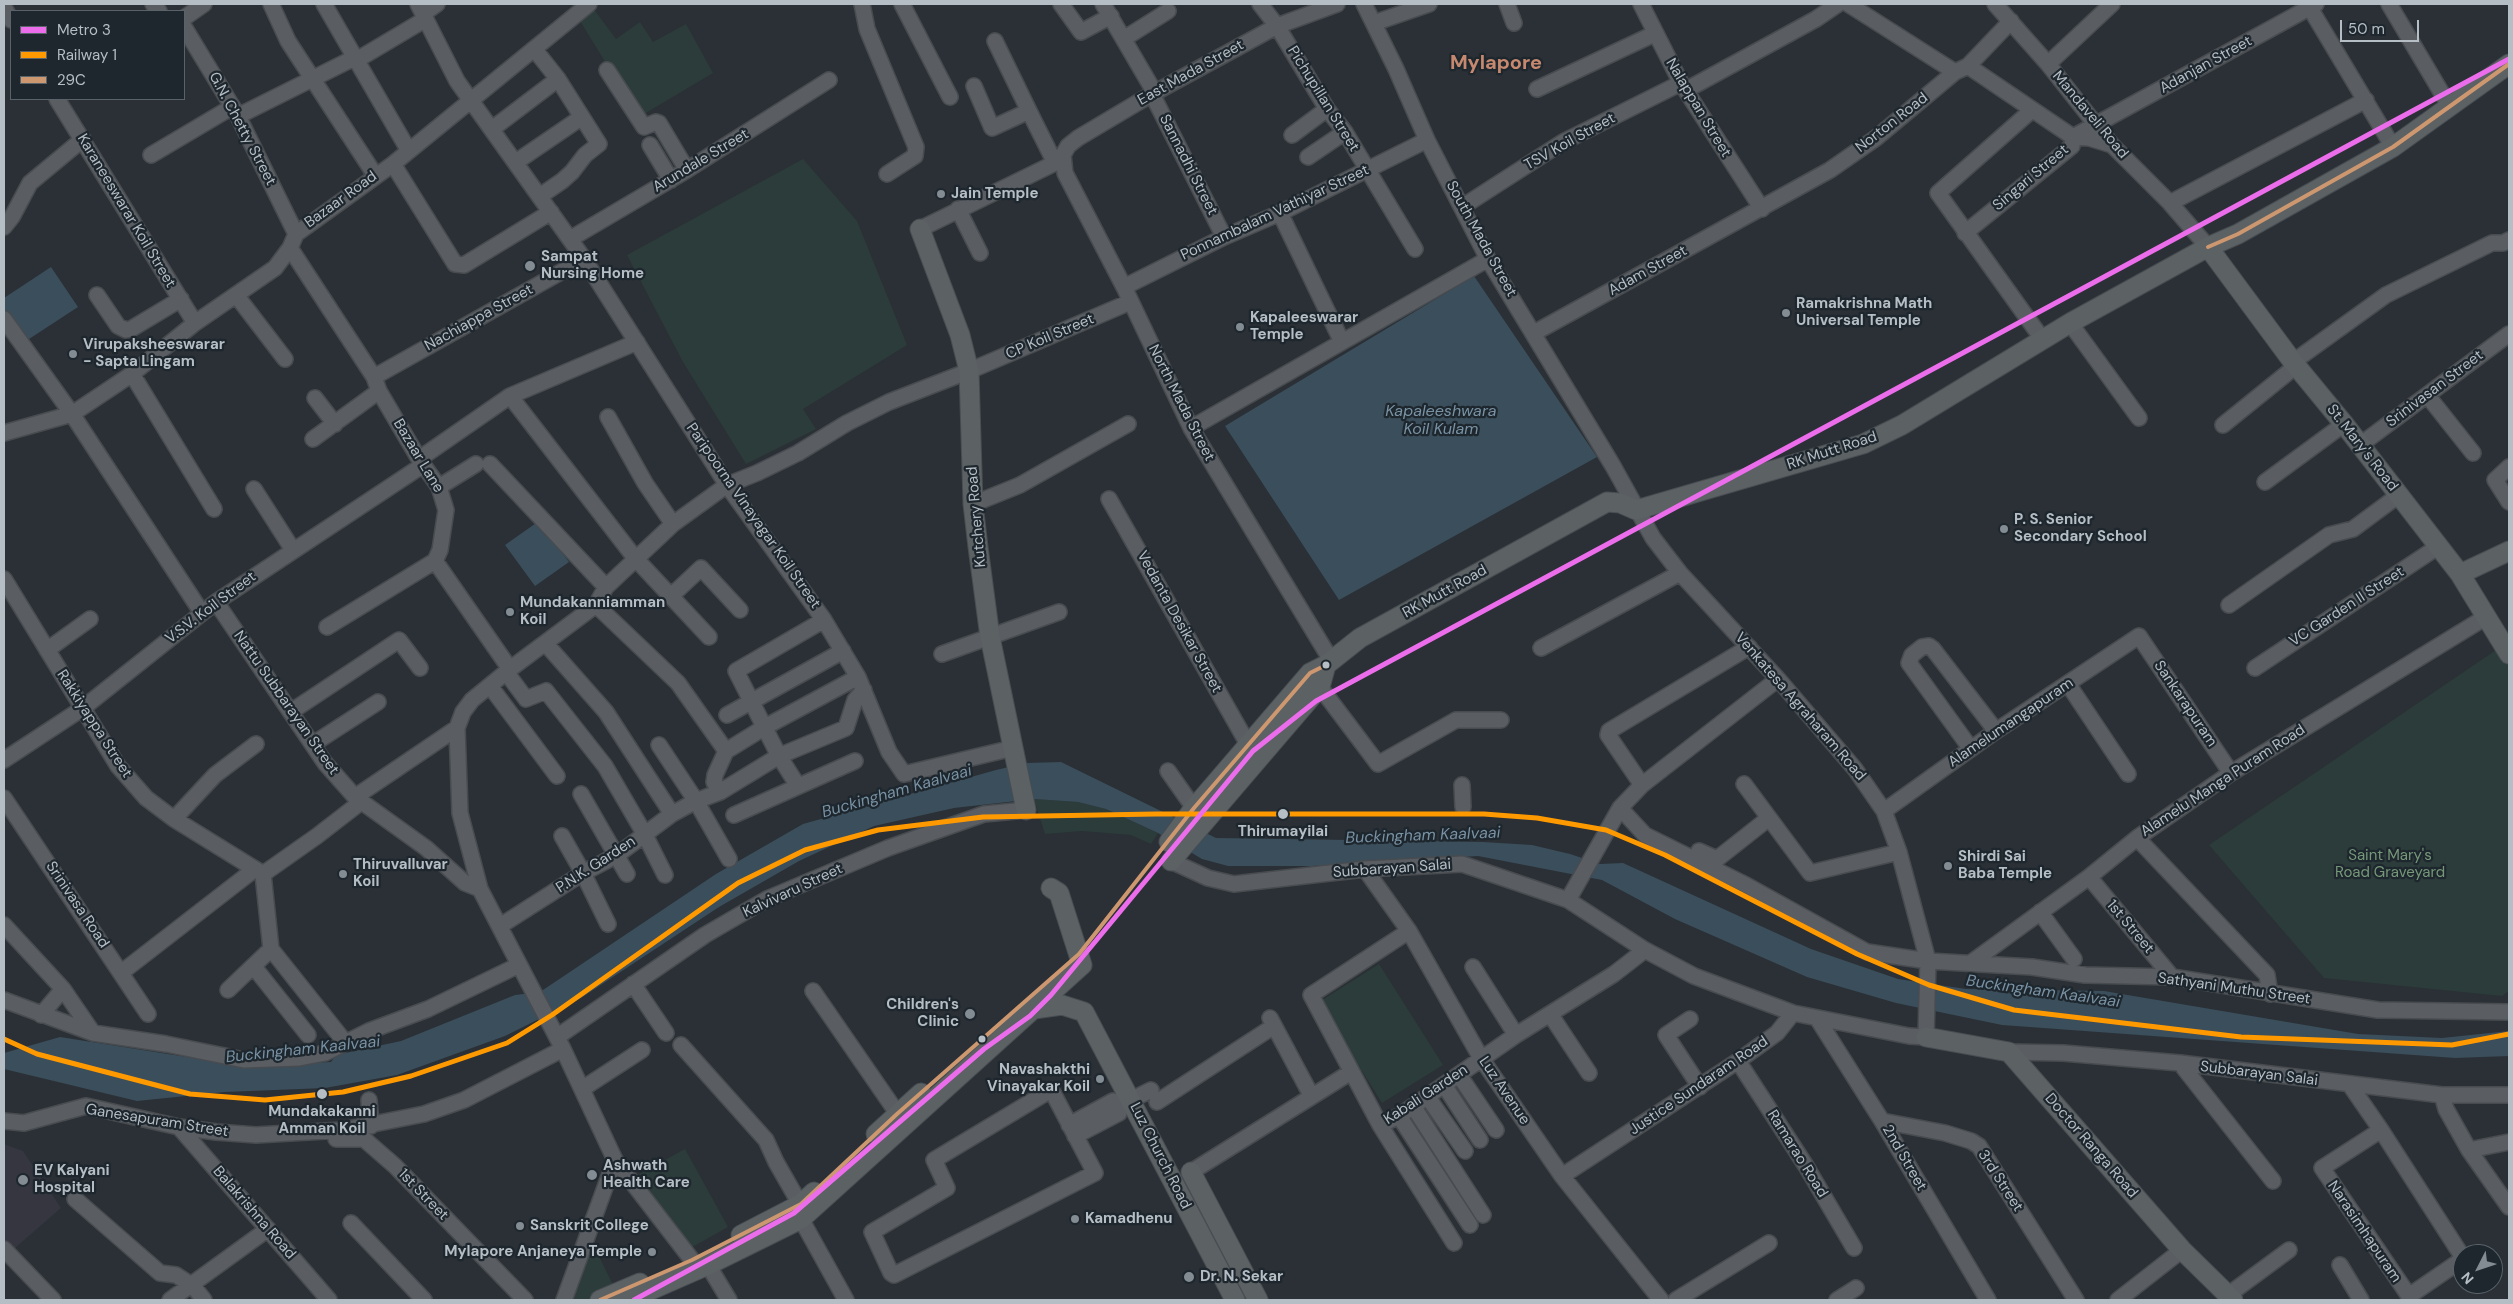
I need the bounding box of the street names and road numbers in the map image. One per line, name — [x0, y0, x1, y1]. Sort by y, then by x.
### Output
street label: Adanjan Street — [2157, 32, 2255, 98]
street label: East Mada Street — [1135, 36, 1247, 110]
street label: Pichupillan Street — [1283, 43, 1363, 155]
street label: Nalappan Street — [1661, 55, 1735, 161]
street label: Mandaveli Road — [2048, 68, 2132, 162]
street label: G.N. Chetty Street — [204, 69, 280, 189]
street label: Norton Road — [1852, 89, 1932, 157]
street label: TSV Koil Street — [1521, 110, 1619, 174]
street label: Sannadhi Street — [1155, 112, 1221, 218]
street label: Arundale Street — [650, 125, 752, 197]
street label: Karaneeswarar Koil Street — [73, 131, 179, 291]
street label: Singari Street — [1990, 141, 2072, 215]
street label: Ponnambalam Vathiyar Street — [1178, 161, 1372, 265]
street label: Bazaar Road — [301, 168, 381, 232]
street label: South Mada Street — [1442, 178, 1520, 300]
street label: Adam Street — [1606, 242, 1690, 300]
street label: Nachiappa Street — [422, 281, 536, 355]
street label: CP Koil Street — [1003, 310, 1097, 364]
street label: North Mada Street — [1144, 342, 1218, 464]
street label: Srinivasan Street — [2383, 347, 2487, 431]
street label: St. Mary's Road — [2323, 401, 2401, 495]
street label: Bazaar Lane — [389, 416, 447, 496]
street label: Paripoorna Vinayagar Koil Street — [682, 420, 824, 612]
street label: RK Mutt Road — [1785, 428, 1879, 474]
street label: Kutchery Road — [964, 466, 990, 568]
street label: Vedanta Desikar Street — [1132, 548, 1226, 696]
street label: RK Mutt Road — [1400, 561, 1490, 623]
street label: VC Garden II Street — [2286, 563, 2408, 651]
street label: V.S.V. Koil Street — [162, 568, 260, 648]
street label: Nattu Subbarayan Street — [229, 628, 343, 778]
street label: Venkatesa Agraharam Road — [1731, 629, 1869, 785]
street label: Sankarapuram — [2150, 658, 2220, 750]
street label: Rakkiyappa Street — [52, 667, 136, 781]
street label: Alamelumangapuram — [1945, 674, 2077, 772]
street label: Alamelu Manga Puram Road — [2137, 721, 2309, 841]
street label: P.N.K. Garden — [553, 833, 639, 897]
street label: Subbarayan Salai — [1332, 856, 1452, 882]
street label: Srinivasa Road — [41, 858, 113, 952]
street label: Kalvivaru Street — [740, 860, 846, 922]
street label: 1st Street — [2102, 897, 2158, 957]
street label: Sathyani Muthu Street — [2157, 969, 2311, 1009]
street label: Justice Sundaram Road — [1626, 1033, 1772, 1139]
street label: Luz Avenue — [1475, 1053, 1533, 1129]
street label: Subbarayan Salai — [2199, 1058, 2319, 1090]
street label: Kabali Garden — [1381, 1061, 1471, 1129]
street label: Doctor Ranga Road — [2041, 1090, 2141, 1202]
street label: Luz Church Road — [1125, 1100, 1195, 1212]
street label: Ganesapuram Street — [85, 1101, 229, 1141]
street label: Ramarao Road — [1763, 1107, 1831, 1201]
street label: 2nd Street — [1878, 1122, 1930, 1194]
street label: 3rd Street — [1973, 1147, 2027, 1215]
street label: Balakrishna Road — [209, 1163, 299, 1263]
street label: 1st Street — [394, 1166, 452, 1224]
street label: Narasimhapuram — [2323, 1178, 2405, 1286]

